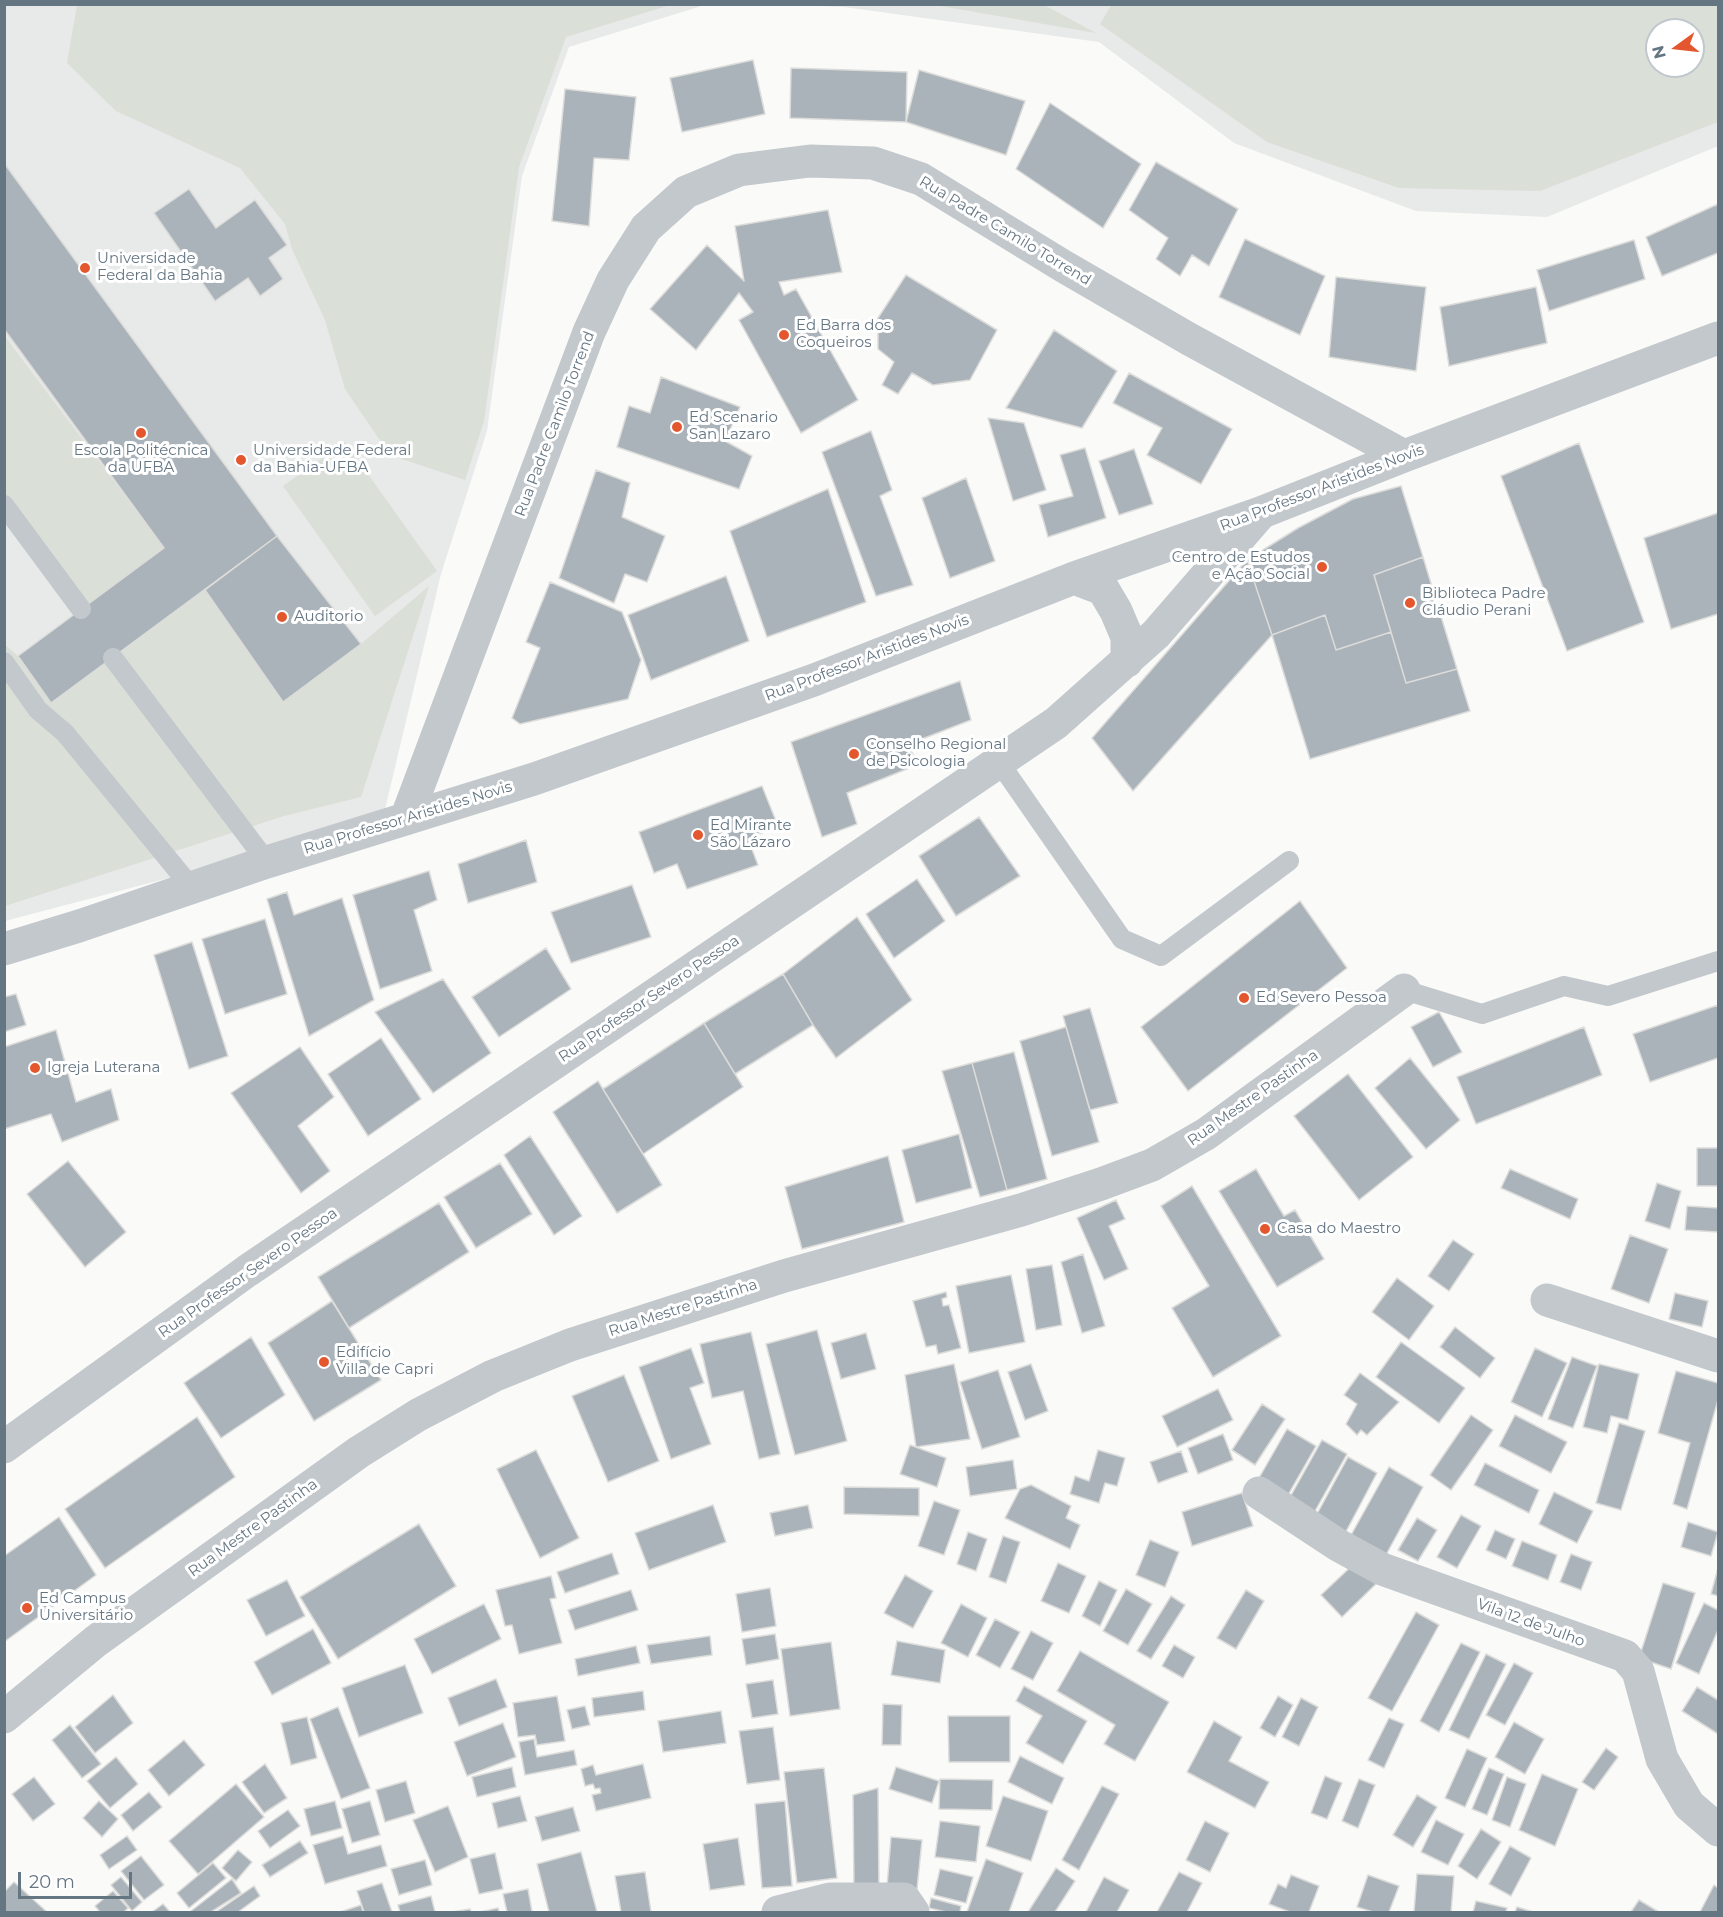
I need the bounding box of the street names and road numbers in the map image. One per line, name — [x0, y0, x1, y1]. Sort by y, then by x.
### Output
street label: Rua Padre Camilo Torrend — [916, 173, 1094, 289]
street label: Rua Padre Camilo Torrend — [511, 329, 599, 519]
street label: Rua Professor Aristides Novis — [1218, 441, 1426, 535]
street label: Rua Professor Aristides Novis — [763, 611, 971, 705]
street label: Rua Professor Aristides Novis — [302, 778, 514, 858]
street label: Rua Professor Severo Pessoa — [555, 932, 743, 1066]
street label: Rua Mestre Pastinha — [1184, 1046, 1322, 1150]
street label: Rua Professor Severo Pessoa — [155, 1204, 341, 1342]
street label: Rua Mestre Pastinha — [606, 1275, 760, 1341]
street label: Rua Mestre Pastinha — [185, 1475, 321, 1581]
street label: Vila 12 de Julho — [1475, 1595, 1587, 1651]

